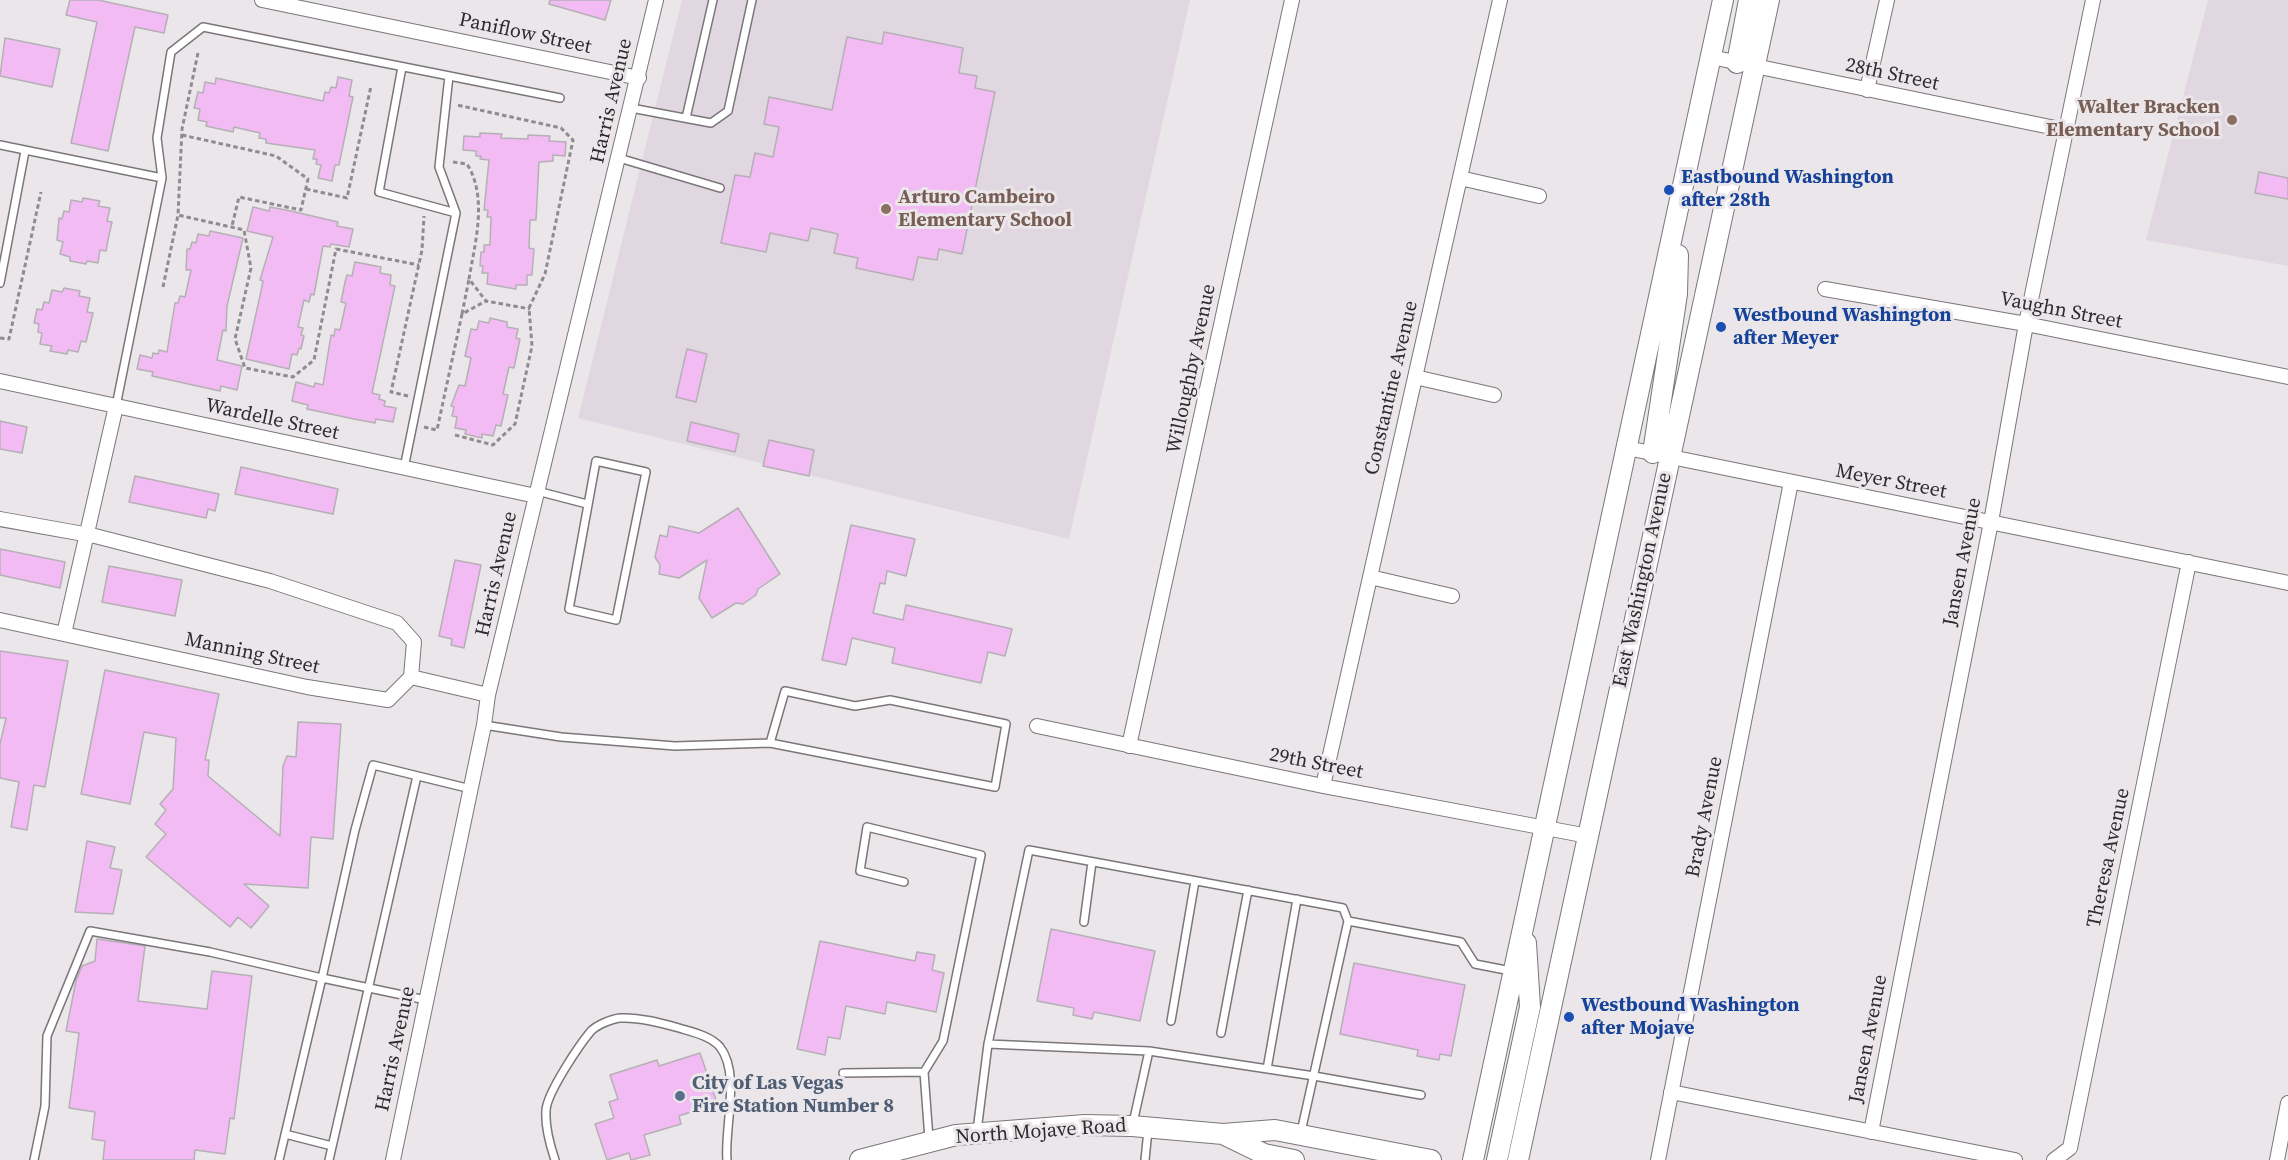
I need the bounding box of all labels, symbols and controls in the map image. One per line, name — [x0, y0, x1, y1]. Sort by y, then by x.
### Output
street label: Paniflow Street — [457, 8, 593, 60]
street label: Harris Avenue — [586, 36, 638, 166]
street label: 28th Street — [1843, 53, 1941, 97]
place label: Walter Bracken Elementary School — [2046, 96, 2220, 143]
marker: Walter Bracken Elementary School — [2225, 113, 2239, 127]
place label: Eastbound Washington after 28th — [1681, 166, 1894, 213]
marker: Eastbound Washington after 28th — [1662, 183, 1676, 197]
place label: Arturo Cambeiro Elementary School — [898, 186, 1072, 233]
marker: Arturo Cambeiro Elementary School — [879, 202, 893, 216]
street label: Willoughby Avenue — [1162, 282, 1222, 456]
street label: Vaughn Street — [1998, 287, 2124, 335]
street label: Constantine Avenue — [1360, 299, 1424, 477]
place label: Westbound Washington after Meyer — [1733, 304, 1952, 351]
marker: Westbound Washington after Meyer — [1714, 320, 1728, 334]
street label: Wardelle Street — [203, 394, 341, 446]
street label: Meyer Street — [1833, 459, 1949, 505]
street label: East Washington Avenue — [1609, 470, 1677, 690]
street label: Jansen Avenue — [1939, 496, 1987, 628]
street label: Harris Avenue — [471, 509, 523, 639]
street label: Manning Street — [183, 628, 321, 680]
street label: 29th Street — [1267, 743, 1365, 785]
street label: Brady Avenue — [1682, 754, 1728, 880]
street label: Theresa Avenue — [2083, 786, 2135, 930]
street label: Jansen Avenue — [1845, 973, 1893, 1105]
street label: Harris Avenue — [371, 984, 421, 1114]
place label: Westbound Washington after Mojave — [1581, 994, 1800, 1041]
marker: Westbound Washington after Mojave — [1562, 1010, 1576, 1024]
place label: City of Las Vegas Fire Station Number 8 — [692, 1072, 894, 1119]
marker: City of Las Vegas Fire Station Number 8 — [673, 1089, 687, 1103]
street label: North Mojave Road — [955, 1114, 1127, 1150]

